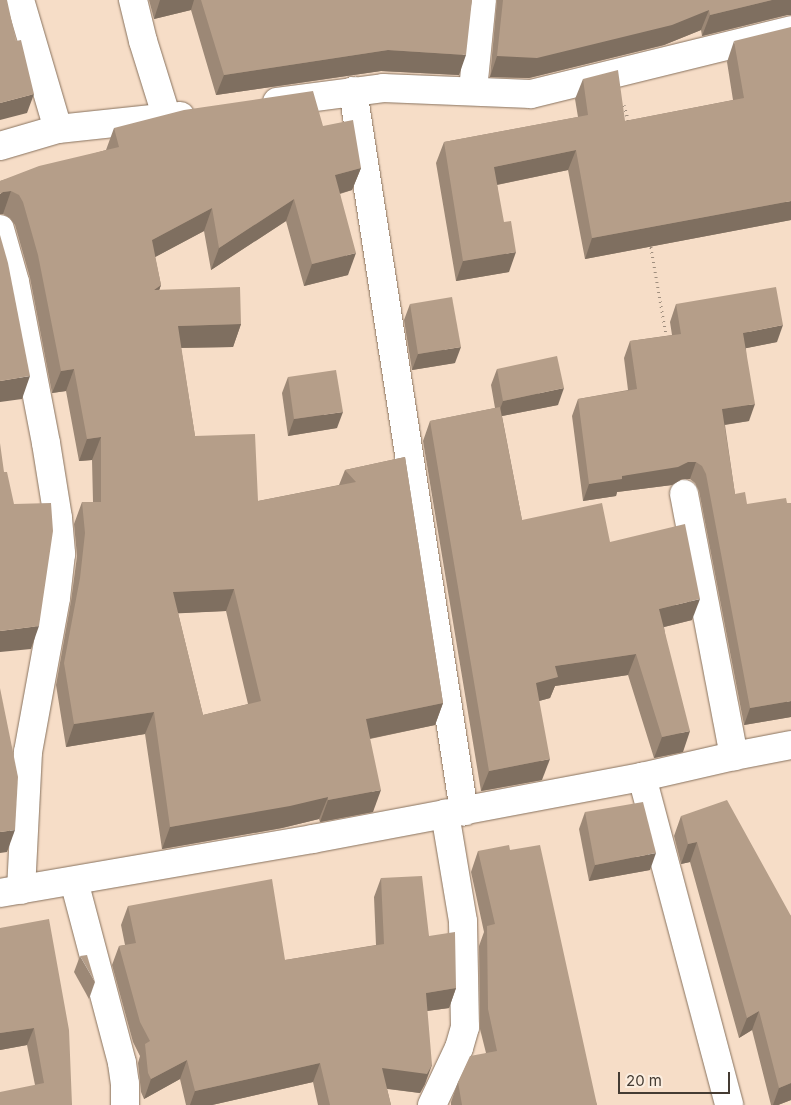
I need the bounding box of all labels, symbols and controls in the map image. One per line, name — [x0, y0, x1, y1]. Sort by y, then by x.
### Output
scale bar — [621, 1062, 734, 1094]
text: 20 m — [626, 1071, 662, 1090]

